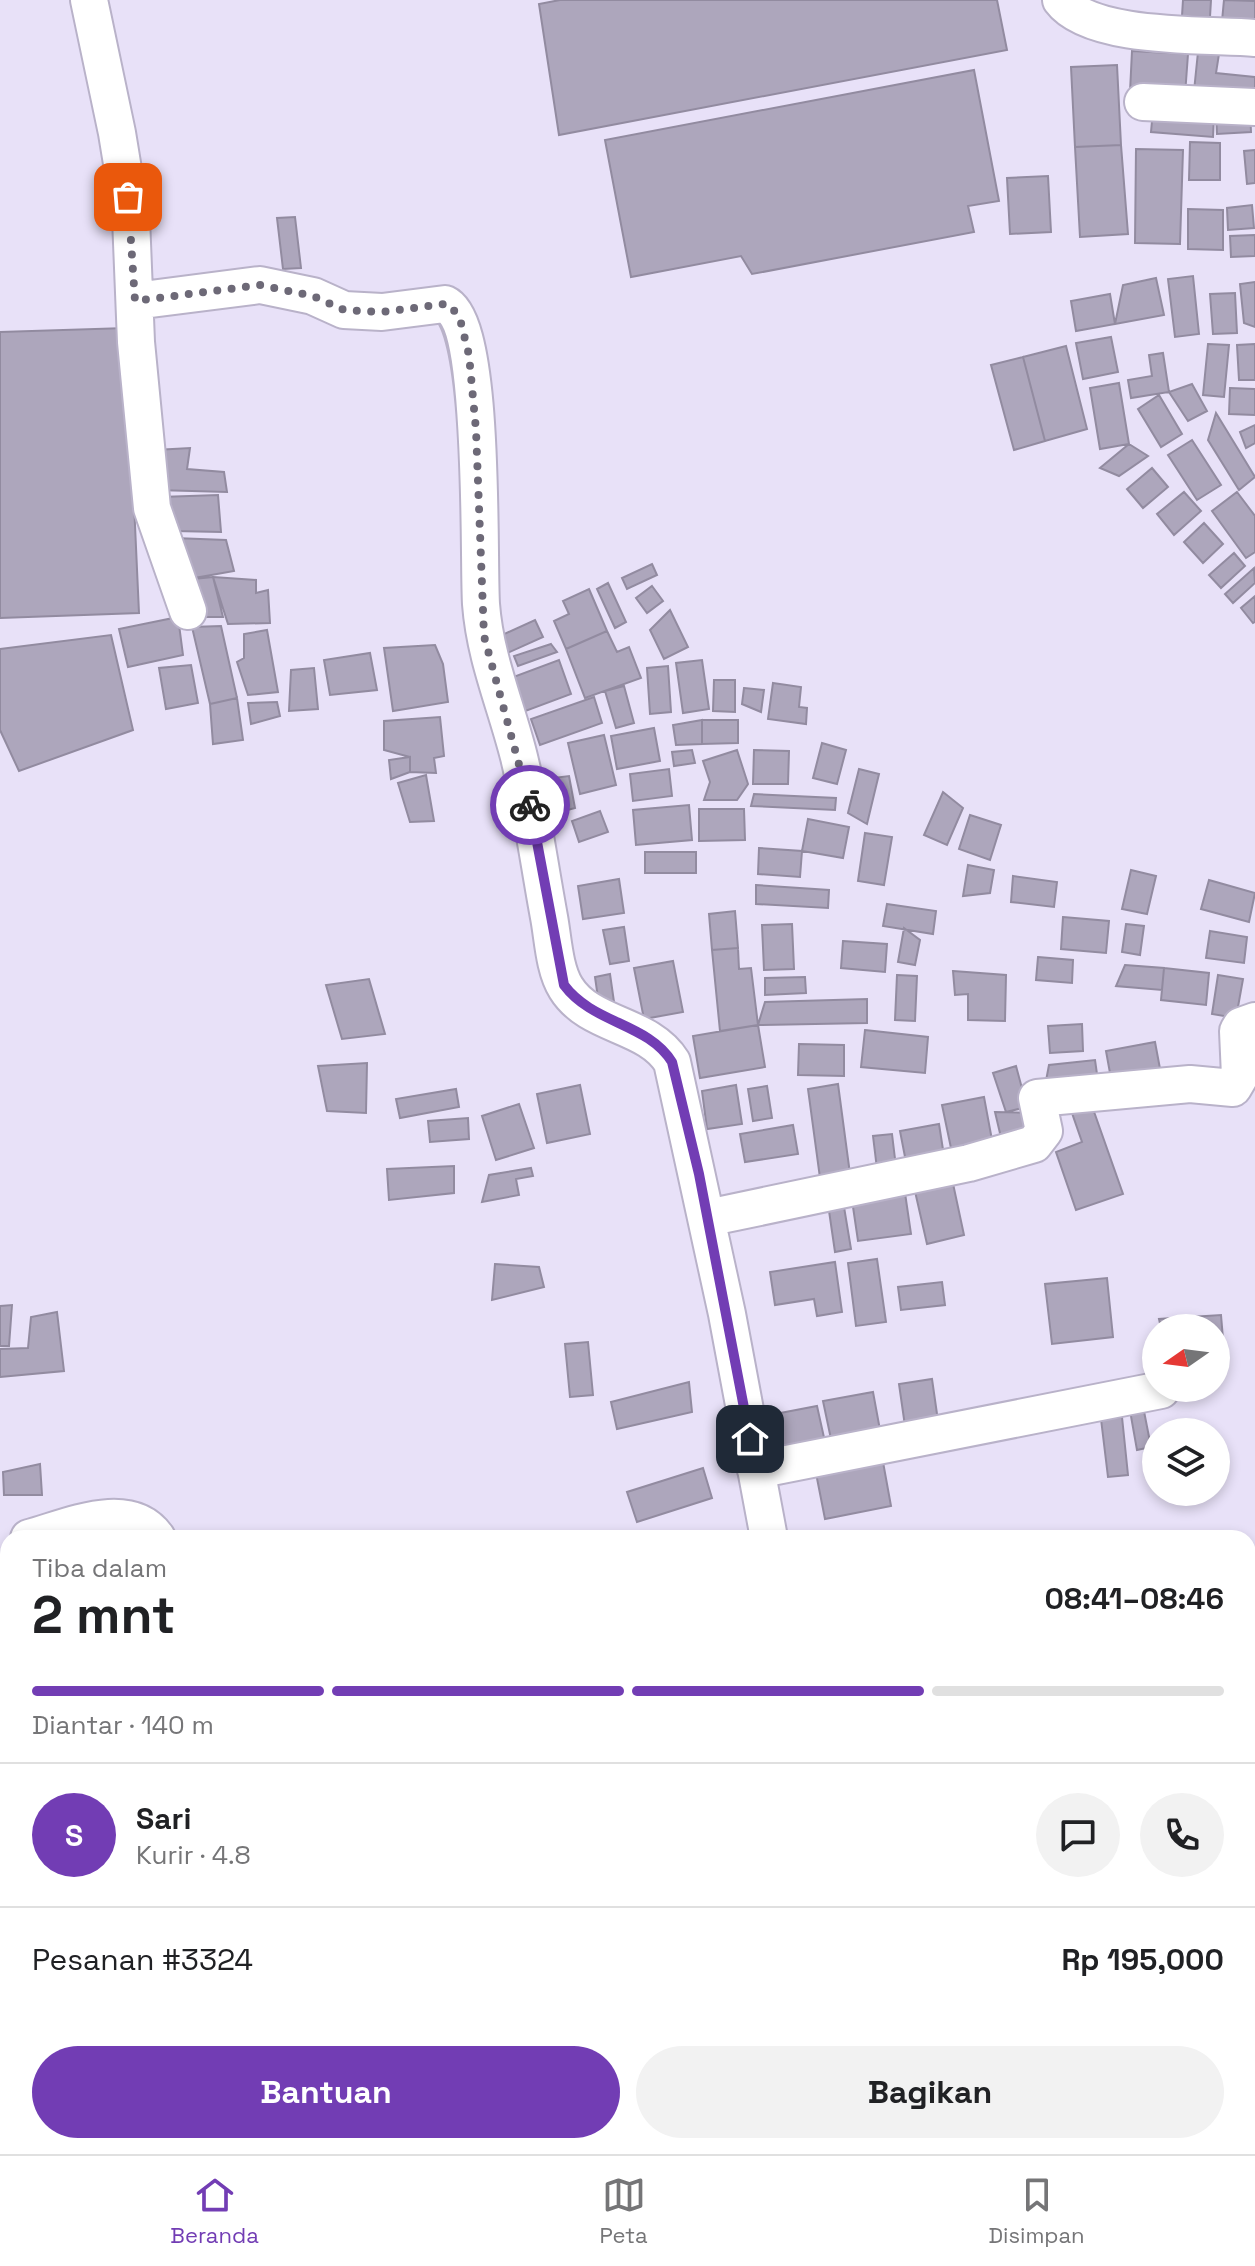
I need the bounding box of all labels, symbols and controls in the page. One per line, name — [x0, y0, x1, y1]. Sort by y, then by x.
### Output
pin — [94, 163, 162, 231]
icon: bag — [106, 175, 150, 219]
courier — [490, 765, 570, 845]
icon: bike — [508, 783, 552, 827]
north arrow — [1142, 1314, 1230, 1402]
map controls — [1142, 1314, 1230, 1506]
pin — [716, 1405, 784, 1473]
icon: home — [728, 1417, 772, 1461]
button: layers — [1142, 1418, 1230, 1506]
text: Tiba dalam — [32, 1551, 167, 1585]
text: 08:41–08:46 — [1045, 1579, 1224, 1618]
text: 2 mnt — [32, 1582, 176, 1648]
text: Diantar · 140 m — [32, 1708, 214, 1742]
button: chat — [1036, 1793, 1120, 1877]
button: phone — [1140, 1793, 1224, 1877]
text: Sari — [136, 1799, 191, 1838]
text: S — [65, 1816, 83, 1855]
text: Kurir · 4.8 — [136, 1838, 251, 1872]
text: Pesanan #3324 — [32, 1940, 253, 1979]
text: Rp 195,000 — [1061, 1940, 1224, 1979]
button: Bantuan — [32, 2046, 620, 2138]
button: Bagikan — [636, 2046, 1224, 2138]
tab: Beranda — [170, 2173, 259, 2249]
tab: Peta — [600, 2173, 648, 2249]
tab: Disimpan — [988, 2173, 1085, 2249]

